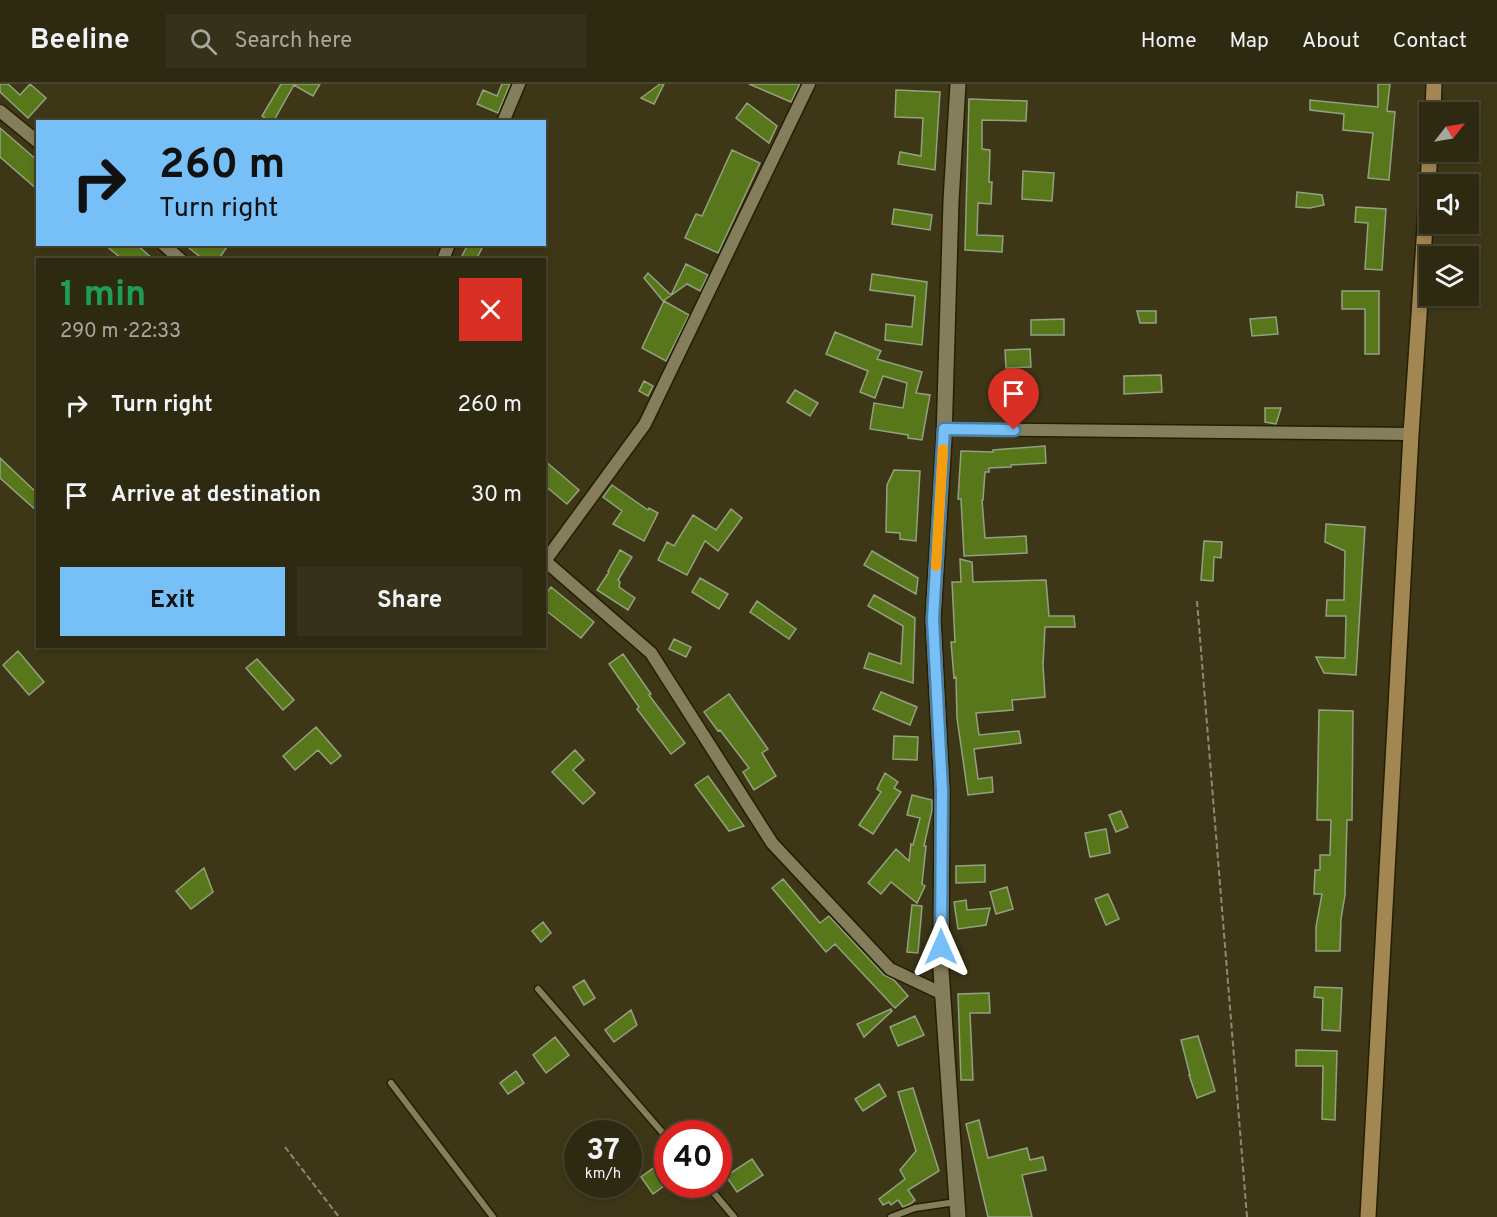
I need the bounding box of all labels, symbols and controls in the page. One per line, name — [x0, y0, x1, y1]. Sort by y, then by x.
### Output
search box — [166, 14, 586, 68]
text: Beeline — [30, 23, 130, 59]
icon: search — [187, 25, 220, 58]
text: Search here — [235, 28, 352, 55]
text: Home — [1141, 28, 1197, 55]
text: Map — [1230, 28, 1269, 55]
text: About — [1302, 28, 1360, 55]
text: Contact — [1393, 28, 1467, 55]
north arrow — [1419, 102, 1479, 162]
map controls — [1419, 102, 1479, 306]
text: 260 m — [159, 140, 285, 193]
icon: right — [60, 144, 138, 222]
button: sound — [1419, 174, 1479, 234]
text: Turn right — [159, 192, 278, 226]
button: layers — [1419, 246, 1479, 306]
text: 1 min — [60, 273, 146, 319]
button: close — [459, 278, 522, 341]
text: 290 m · 22:33 — [60, 319, 181, 345]
pin — [988, 368, 1039, 430]
icon: arrive — [997, 377, 1030, 410]
icon: right — [60, 389, 93, 422]
text: Turn right — [111, 392, 213, 419]
text: 260 m — [457, 392, 522, 419]
icon: arrive — [60, 479, 93, 512]
text: Arrive at destination — [111, 482, 321, 509]
text: 30 m — [471, 482, 522, 509]
button: Exit — [60, 567, 285, 636]
button: Share — [297, 567, 522, 636]
position arrow — [909, 915, 973, 979]
speed limit sign: 40 — [654, 1120, 732, 1198]
text: 37 — [586, 1133, 620, 1170]
text: km/h — [585, 1165, 621, 1184]

